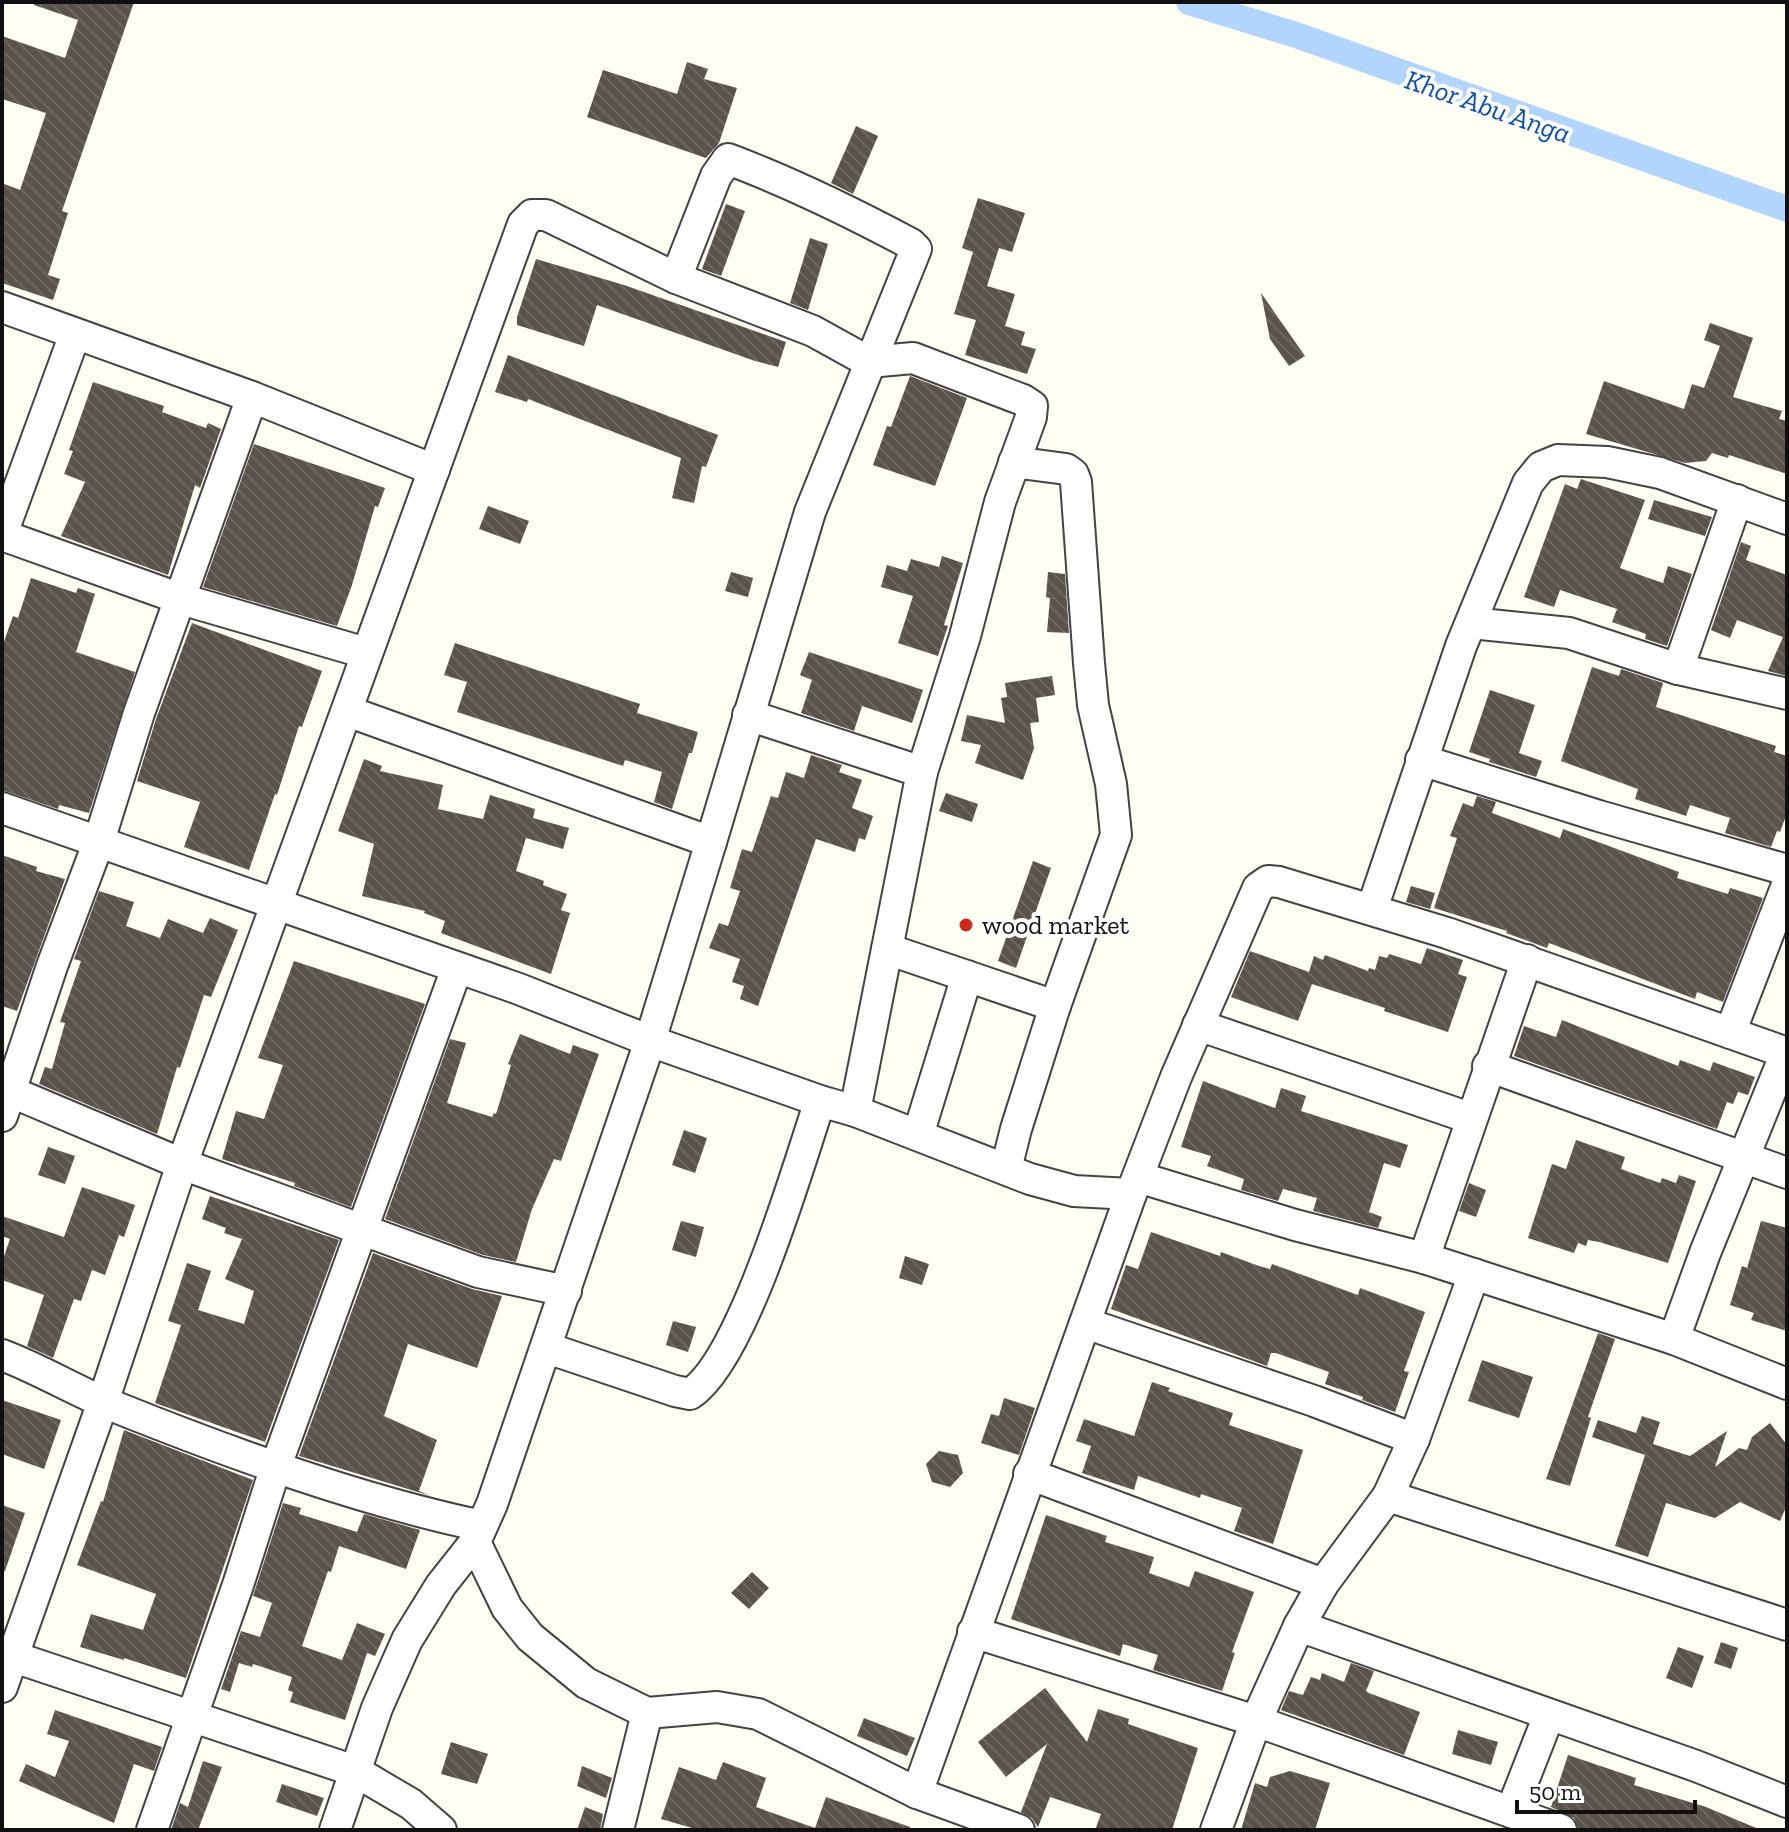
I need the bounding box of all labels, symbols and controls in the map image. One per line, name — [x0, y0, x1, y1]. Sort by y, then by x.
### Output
water label: Khor Abu Anga — [1401, 63, 1575, 150]
place label: wood market — [982, 909, 1130, 941]
marker: wood market — [957, 916, 975, 934]
scale bar — [1517, 1764, 1695, 1814]
text: 50 m — [1529, 1777, 1582, 1806]

